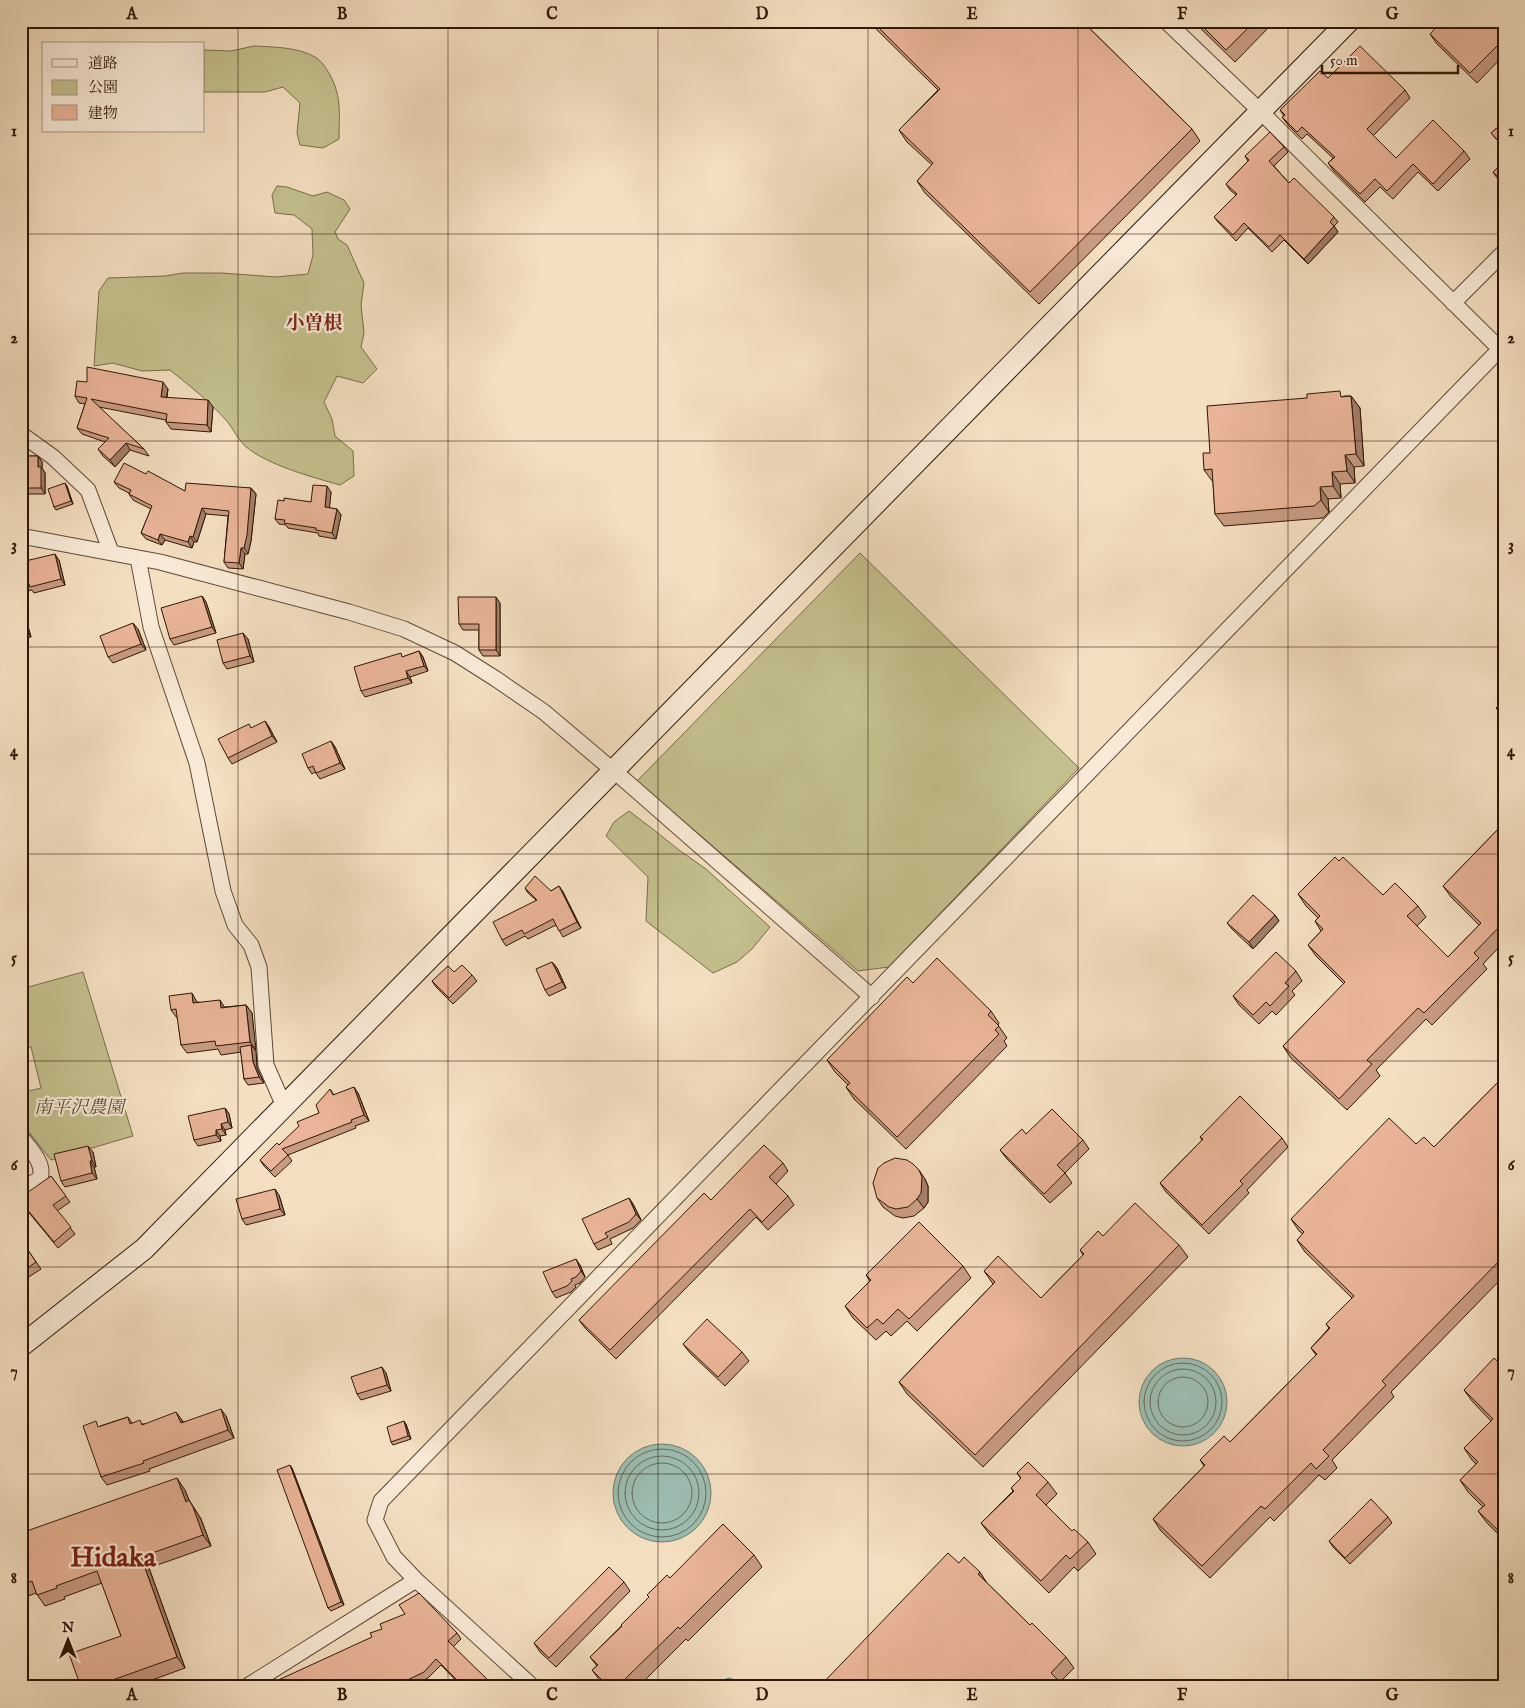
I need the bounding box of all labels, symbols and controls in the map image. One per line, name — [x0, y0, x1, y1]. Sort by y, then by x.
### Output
text: A — [126, 5, 139, 25]
text: B — [337, 5, 348, 25]
text: C — [546, 5, 558, 25]
text: D — [756, 5, 769, 25]
text: E — [966, 5, 978, 25]
text: F — [1177, 5, 1188, 25]
text: G — [1386, 5, 1399, 25]
legend — [42, 42, 205, 132]
scale bar — [1322, 42, 1459, 74]
text: 50 m — [1330, 51, 1358, 70]
text: 道路 — [88, 54, 118, 73]
text: 公園 — [88, 78, 118, 97]
text: 建物 — [88, 104, 118, 123]
text: 1 — [11, 122, 17, 142]
text: 1 — [1508, 122, 1514, 142]
district label: 小曽根 — [285, 312, 343, 336]
text: 2 — [10, 329, 18, 349]
text: 2 — [1507, 329, 1515, 349]
text: 3 — [11, 536, 17, 556]
text: 3 — [1508, 536, 1514, 556]
text: 4 — [10, 742, 19, 762]
text: 4 — [1507, 742, 1516, 762]
text: 5 — [11, 949, 17, 969]
text: 5 — [1508, 949, 1514, 969]
park label: 南平沢農園 — [34, 1097, 127, 1120]
text: 6 — [11, 1156, 19, 1176]
text: 6 — [1508, 1156, 1516, 1176]
text: 7 — [10, 1362, 18, 1382]
text: 7 — [1507, 1362, 1515, 1382]
district label: Hidaka — [70, 1541, 157, 1576]
text: 8 — [11, 1569, 17, 1589]
text: 8 — [1508, 1569, 1514, 1589]
north arrow — [42, 1616, 92, 1666]
text: N — [61, 1619, 74, 1637]
text: A — [126, 1686, 139, 1706]
text: B — [337, 1686, 348, 1706]
text: C — [546, 1686, 558, 1706]
text: D — [756, 1686, 769, 1706]
text: E — [966, 1686, 978, 1706]
text: F — [1177, 1686, 1188, 1706]
text: G — [1386, 1686, 1399, 1706]

